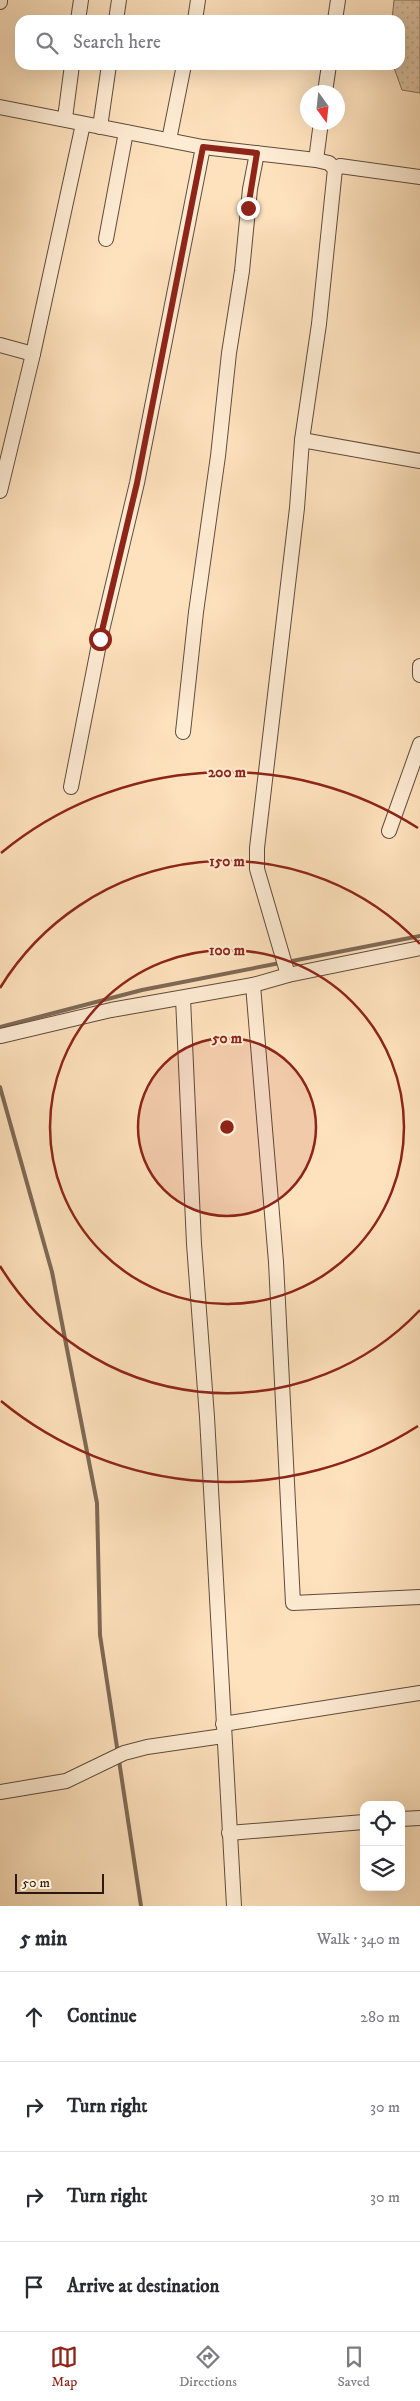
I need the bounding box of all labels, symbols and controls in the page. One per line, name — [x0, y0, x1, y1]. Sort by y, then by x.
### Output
search box — [15, 15, 405, 70]
icon: search — [33, 29, 61, 57]
text: Search here — [73, 31, 161, 54]
north arrow — [300, 85, 345, 130]
route end — [237, 197, 260, 220]
route start — [89, 628, 112, 651]
text: 200 m — [208, 763, 247, 782]
text: 150 m — [209, 852, 245, 871]
text: 100 m — [209, 941, 246, 960]
text: 50 m — [211, 1029, 243, 1048]
centre of rings — [218, 1118, 236, 1136]
map controls — [360, 1801, 405, 1891]
button: locate — [360, 1801, 405, 1846]
button: layers — [360, 1846, 405, 1891]
scale bar — [15, 1871, 104, 1894]
text: 50 m — [22, 1874, 50, 1892]
text: 5 min — [20, 1926, 67, 1952]
text: Walk · 340 m — [317, 1929, 400, 1949]
icon: ahead — [20, 2003, 48, 2031]
text: Continue — [67, 2005, 137, 2028]
text: 280 m — [360, 2007, 400, 2027]
icon: right — [20, 2093, 48, 2121]
text: Turn right — [67, 2095, 147, 2118]
text: 30 m — [370, 2097, 400, 2117]
icon: right — [20, 2183, 48, 2211]
text: Turn right — [67, 2185, 147, 2208]
text: 30 m — [370, 2187, 400, 2207]
icon: arrive — [20, 2273, 48, 2301]
text: Arrive at destination — [67, 2275, 219, 2298]
tab: Map — [50, 2343, 78, 2391]
tab: Directions — [179, 2343, 237, 2391]
tab: Saved — [338, 2343, 370, 2391]

